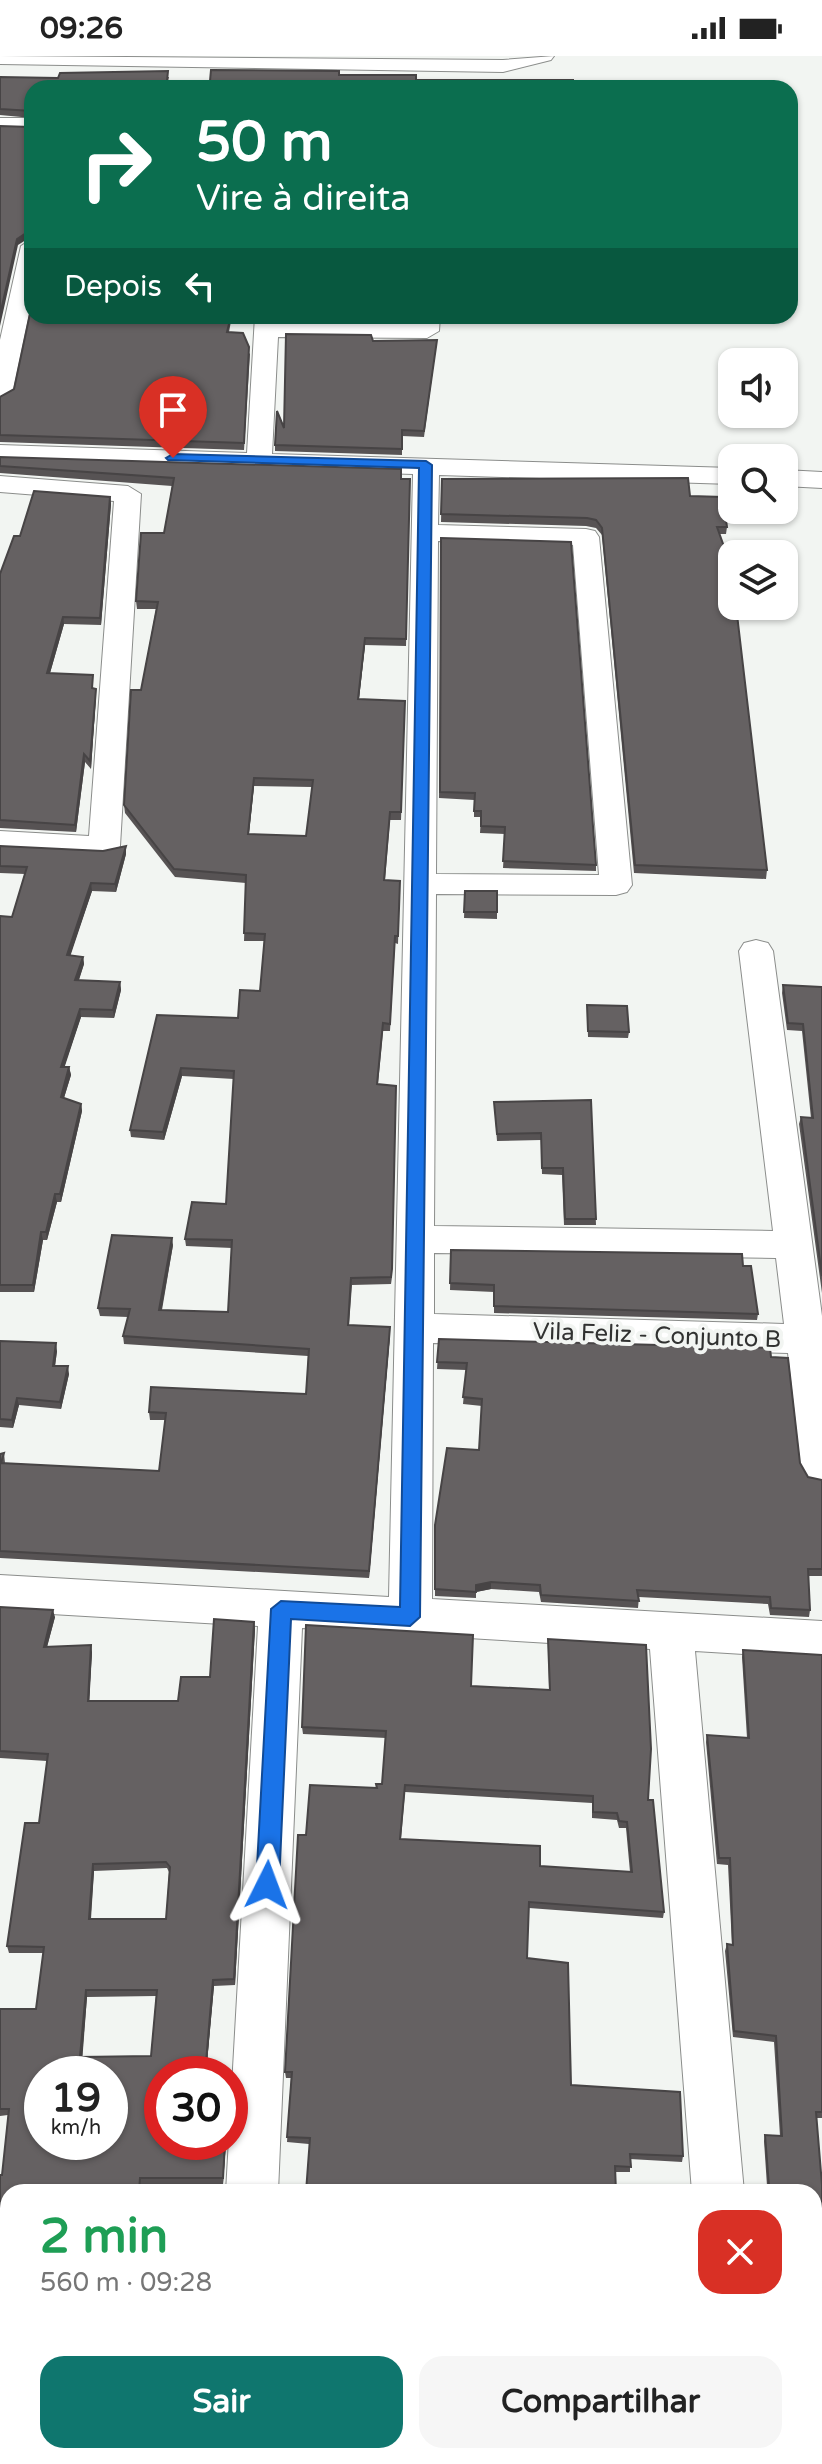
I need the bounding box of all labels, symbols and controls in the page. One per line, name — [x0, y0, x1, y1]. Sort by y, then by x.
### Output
text: 09:26 — [40, 10, 123, 47]
text: 50 m — [196, 109, 332, 176]
icon: right — [64, 112, 168, 216]
text: Vire à direita — [196, 177, 410, 220]
icon: left — [178, 264, 222, 308]
text: Depois — [64, 268, 162, 305]
map controls — [718, 348, 798, 620]
button: sound — [718, 348, 798, 428]
pin — [139, 376, 207, 458]
icon: arrive — [151, 388, 195, 432]
button: search — [718, 444, 798, 524]
button: layers — [718, 540, 798, 620]
street label: Vila Feliz - Conjunto B — [532, 1317, 782, 1354]
position arrow — [225, 1843, 309, 1927]
speed limit sign: 30 — [144, 2056, 248, 2160]
text: 19 — [51, 2074, 101, 2122]
text: km/h — [51, 2116, 101, 2140]
text: 2 min — [40, 2208, 168, 2266]
button: close — [698, 2210, 782, 2294]
text: 560 m · 09:28 — [40, 2267, 212, 2298]
button: Sair — [40, 2356, 403, 2448]
button: Compartilhar — [419, 2356, 782, 2448]

